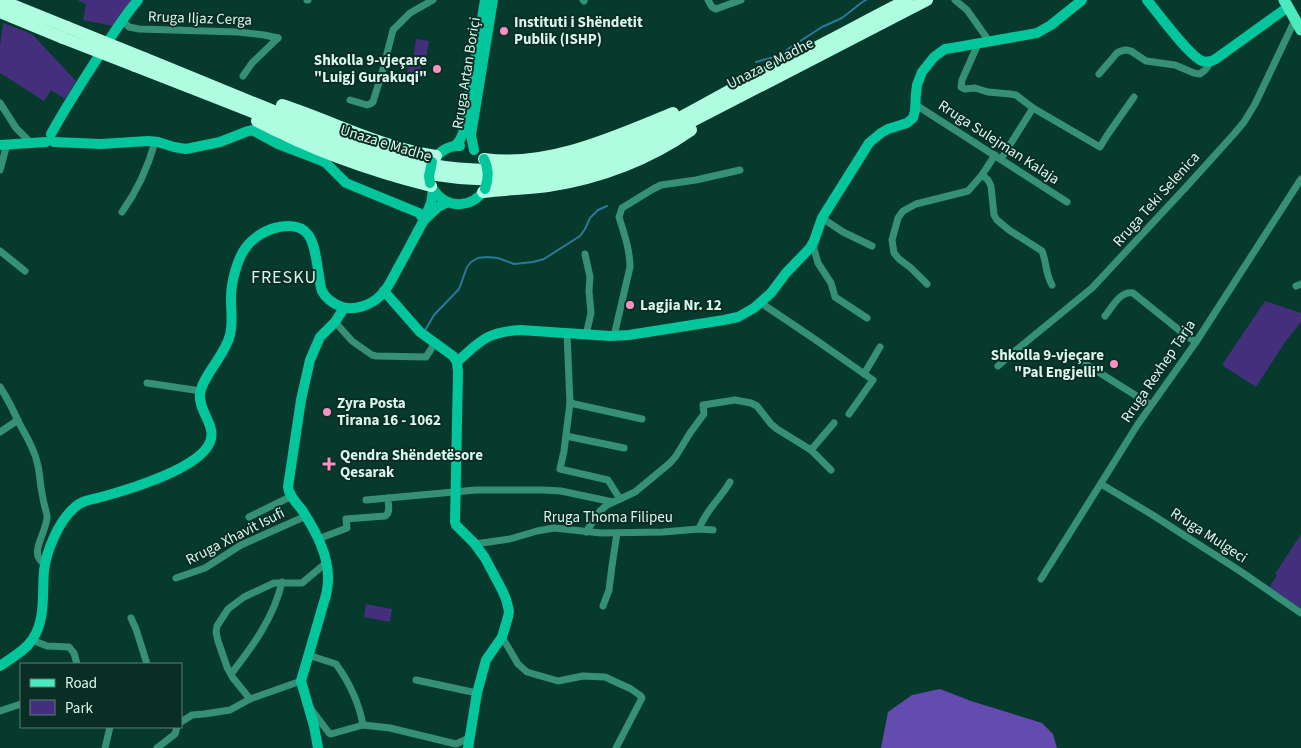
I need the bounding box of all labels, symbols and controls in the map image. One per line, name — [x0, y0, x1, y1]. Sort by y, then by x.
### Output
street label: Rruga Iljaz Cerga — [148, 6, 252, 31]
place label: Instituti i Shëndetit Publik (ISHP) — [514, 12, 643, 50]
street label: Rruga Artan Boriçi — [447, 16, 486, 131]
marker: Instituti i Shëndetit Publik (ISHP) — [498, 25, 510, 37]
street label: Unaza e Madhe — [723, 33, 817, 94]
place label: Shkolla 9-vjeçare "Luigj Gurakuqi" — [314, 50, 427, 88]
marker: Shkolla 9-vjeçare "Luigj Gurakuqi" — [431, 63, 443, 75]
street label: Rruga Sulejman Kalaja — [934, 95, 1064, 190]
street label: Unaza e Madhe — [337, 120, 434, 167]
street label: Rruga Teki Selenica — [1108, 147, 1205, 251]
district label: FRESKU — [251, 265, 317, 290]
place label: Lagjia Nr. 12 — [640, 295, 722, 316]
marker: Lagjia Nr. 12 — [624, 299, 636, 311]
street label: Rruga Rexhep Tarja — [1116, 316, 1201, 427]
place label: Shkolla 9-vjeçare "Pal Engjelli" — [991, 345, 1104, 383]
marker: Shkolla 9-vjeçare "Pal Engjelli" — [1108, 358, 1120, 370]
place label: Zyra Posta Tirana 16 - 1062 — [337, 393, 441, 431]
marker: Zyra Posta Tirana 16 - 1062 — [321, 406, 333, 418]
place label: Qendra Shëndetësore Qesarak — [340, 445, 483, 483]
marker: Qendra Shëndetësore Qesarak — [322, 457, 336, 471]
street label: Rruga Xhavit Isufi — [182, 502, 288, 570]
street label: Rruga Mulgeci — [1166, 503, 1251, 568]
street label: Rruga Thoma Filipeu — [543, 507, 673, 528]
legend — [20, 663, 182, 728]
text: Road — [65, 673, 97, 694]
text: Park — [65, 698, 94, 719]

